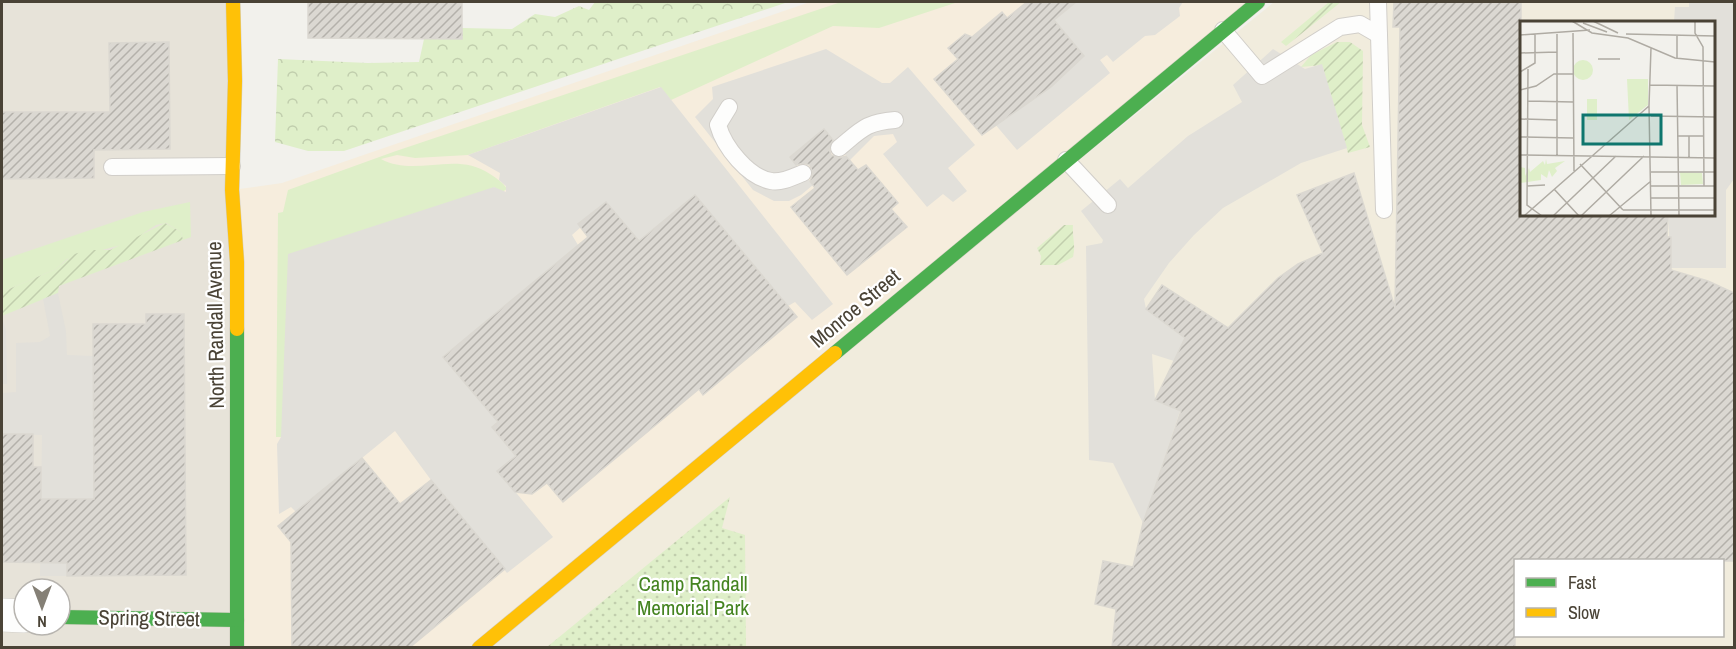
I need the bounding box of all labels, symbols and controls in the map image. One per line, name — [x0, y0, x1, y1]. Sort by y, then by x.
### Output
inset map — [1520, 21, 1715, 216]
street label: North Randall Avenue — [199, 241, 231, 409]
street label: Monroe Street — [804, 262, 906, 354]
legend — [1514, 559, 1724, 637]
park label: Camp Randall Memorial Park — [637, 569, 749, 622]
text: Fast — [1568, 570, 1596, 595]
north arrow — [12, 577, 72, 637]
text: Slow — [1568, 600, 1600, 625]
street label: Spring Street — [98, 603, 200, 633]
text: N — [37, 611, 47, 633]

